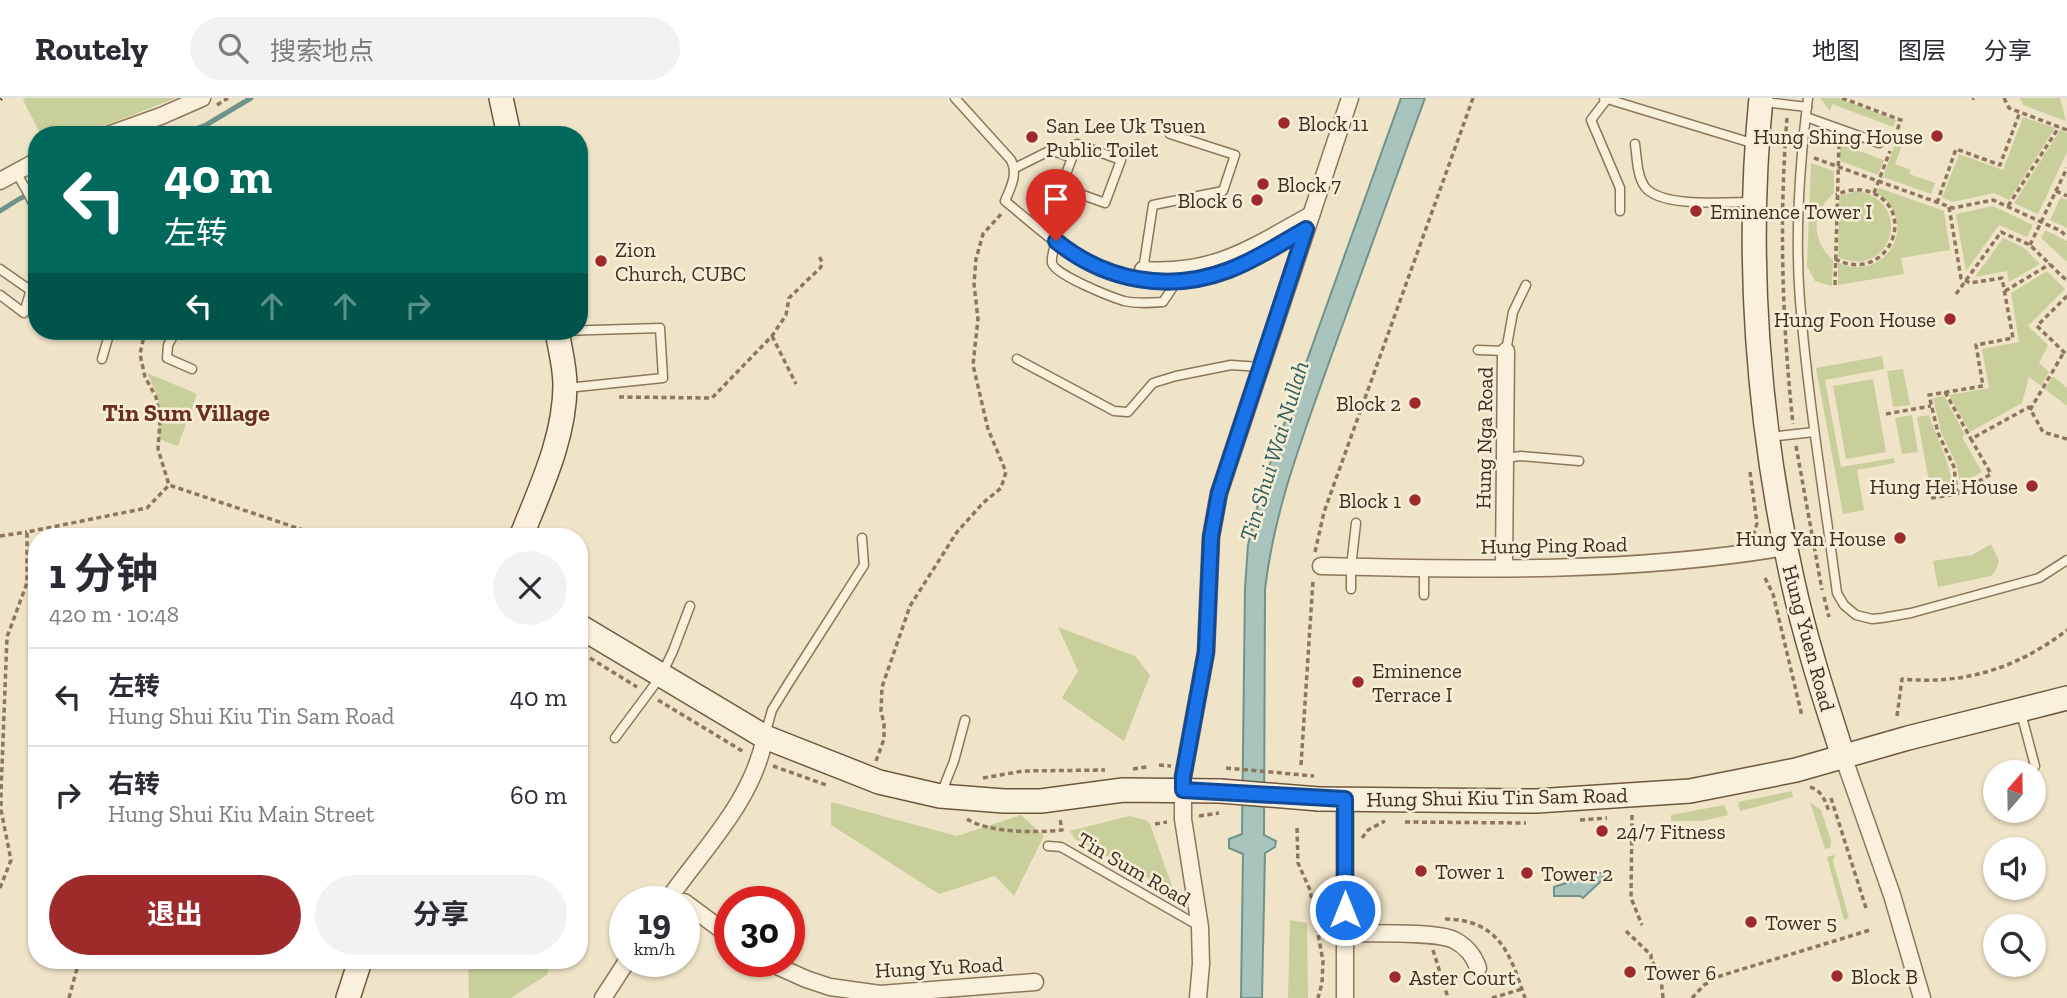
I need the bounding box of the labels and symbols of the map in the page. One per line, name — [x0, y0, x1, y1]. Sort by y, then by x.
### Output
place label: Block 11 — [1298, 111, 1368, 136]
place label: San Lee Uk Tsuen Public Toilet — [1046, 113, 1206, 162]
marker: Block 11 — [1276, 115, 1292, 131]
place label: Hung Shing House — [1753, 124, 1923, 149]
marker: Hung Shing House — [1929, 128, 1945, 144]
marker: San Lee Uk Tsuen Public Toilet — [1024, 129, 1040, 145]
pin — [1026, 169, 1086, 241]
place label: Block 7 — [1277, 172, 1341, 197]
marker: Block 7 — [1255, 176, 1271, 192]
place label: Block 6 — [1178, 188, 1243, 213]
marker: Block 6 — [1249, 192, 1265, 208]
place label: Eminence Tower I — [1710, 199, 1872, 224]
marker: Eminence Tower I — [1688, 203, 1704, 219]
place label: Zion Church, CUBC — [615, 237, 746, 286]
marker: Zion Church, CUBC — [593, 253, 609, 269]
place label: Hung Foon House — [1774, 307, 1936, 332]
marker: Hung Foon House — [1942, 311, 1958, 327]
water label: Tin Shui Wai Nullah — [1233, 357, 1315, 545]
street label: Hung Nga Road — [1470, 366, 1498, 509]
place label: Block 2 — [1336, 391, 1401, 416]
marker: Block 2 — [1407, 395, 1423, 411]
district label: Tin Sum Village — [102, 398, 270, 427]
place label: Hung Hei House — [1870, 474, 2018, 499]
marker: Hung Hei House — [2024, 478, 2040, 494]
place label: Block 1 — [1339, 488, 1401, 513]
marker: Block 1 — [1407, 492, 1423, 508]
place label: Hung Yan House — [1736, 526, 1886, 551]
marker: Hung Yan House — [1892, 530, 1908, 546]
street label: Hung Ping Road — [1480, 531, 1628, 559]
street label: Hung Yuen Road — [1777, 562, 1841, 714]
place label: Eminence Terrace I — [1372, 658, 1462, 707]
marker: Eminence Terrace I — [1350, 674, 1366, 690]
north arrow — [1983, 760, 2046, 822]
street label: Hung Shui Kiu Tin Sam Road — [1366, 782, 1628, 812]
place label: 24/7 Fitness — [1616, 819, 1726, 844]
marker: 24/7 Fitness — [1594, 823, 1610, 839]
street label: Tin Sum Road — [1073, 826, 1196, 912]
place label: Tower 1 — [1435, 859, 1504, 884]
place label: Tower 2 — [1541, 861, 1613, 886]
marker: Tower 1 — [1413, 863, 1429, 879]
marker: Tower 2 — [1519, 865, 1535, 881]
position arrow — [1308, 873, 1382, 947]
speed limit sign: 30 — [714, 886, 805, 977]
place label: Tower 5 — [1765, 910, 1837, 935]
marker: Tower 5 — [1743, 914, 1759, 930]
street label: Hung Yu Road — [874, 951, 1004, 983]
place label: Tower 6 — [1644, 960, 1716, 985]
marker: Tower 6 — [1622, 964, 1638, 980]
place label: Block B — [1851, 964, 1918, 989]
place label: Aster Court — [1409, 965, 1516, 990]
marker: Block B — [1829, 968, 1845, 984]
marker: Aster Court — [1387, 969, 1403, 985]

